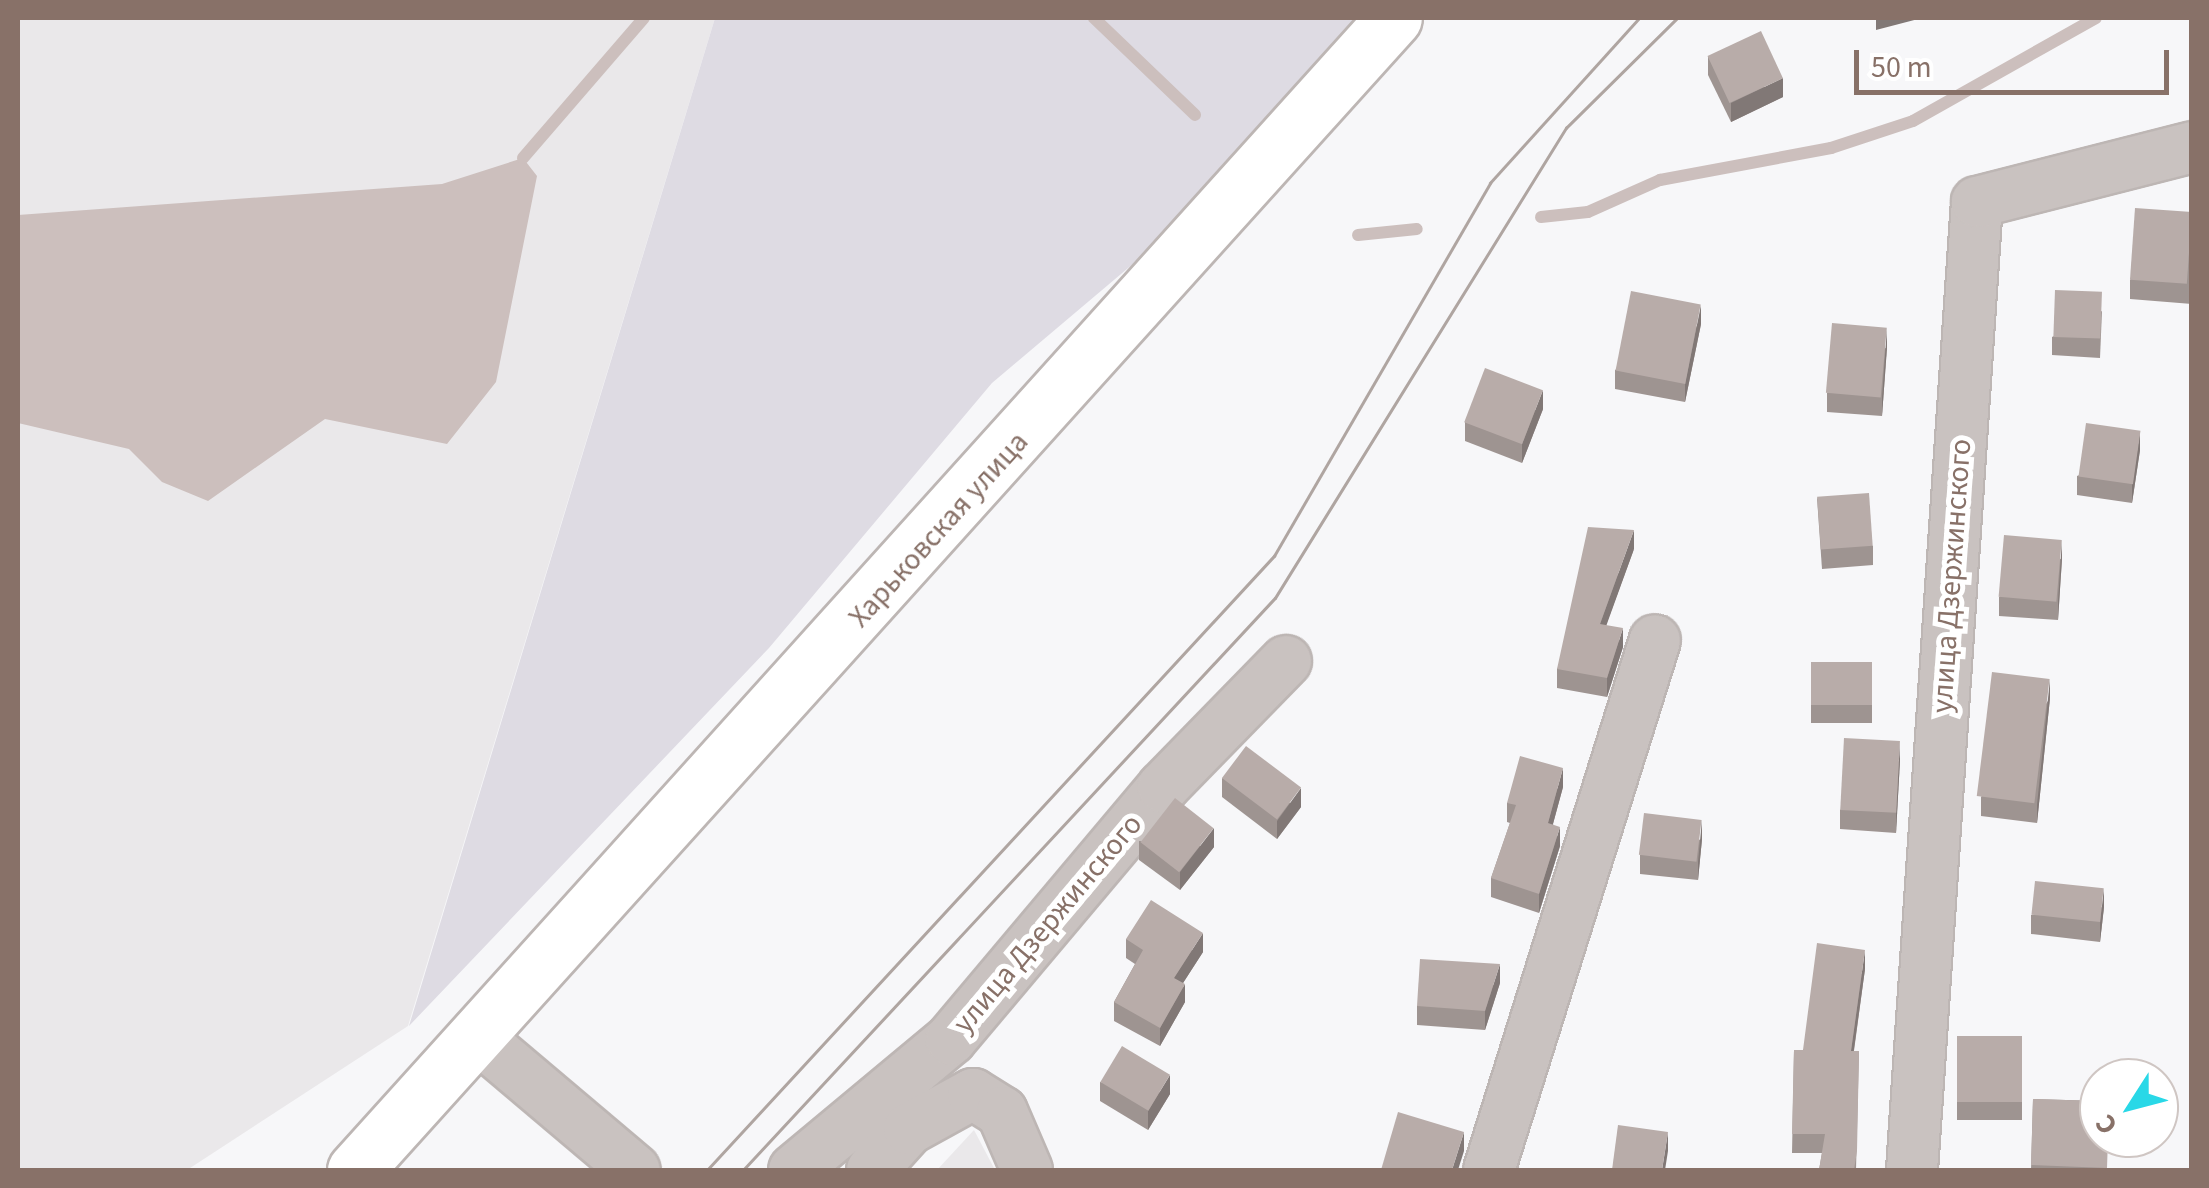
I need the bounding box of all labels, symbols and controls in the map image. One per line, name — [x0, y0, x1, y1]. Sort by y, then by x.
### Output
scale bar — [1859, 30, 2174, 92]
text: 50 m — [1871, 46, 1932, 89]
street label: Харьковская улица — [842, 425, 1036, 635]
street label: улица Дзержинского — [1924, 438, 1980, 714]
street label: улица Дзержинского — [946, 807, 1150, 1041]
north arrow — [2079, 1058, 2179, 1158]
text: С — [2085, 1106, 2127, 1143]

